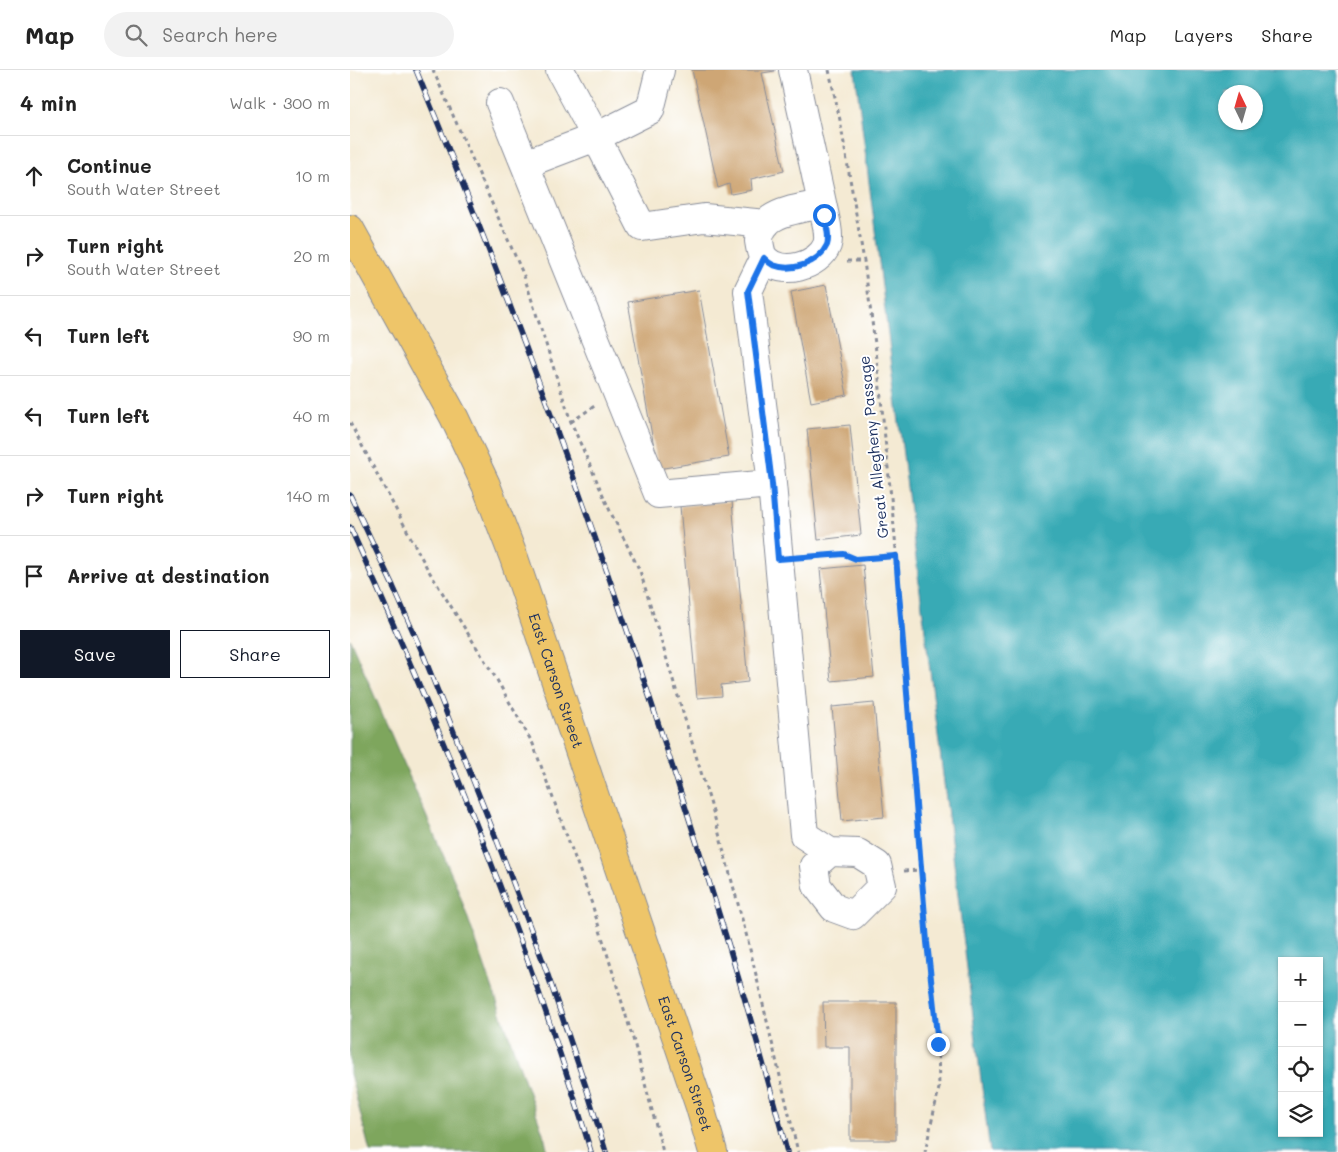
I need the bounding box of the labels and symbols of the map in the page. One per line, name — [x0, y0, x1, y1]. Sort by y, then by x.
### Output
north arrow — [1218, 85, 1263, 130]
route start — [813, 204, 836, 227]
street label: Great Allegheny Passage — [853, 355, 893, 539]
street label: East Carson Street — [524, 610, 589, 751]
street label: East Carson Street — [654, 993, 717, 1133]
route end — [927, 1033, 950, 1056]

